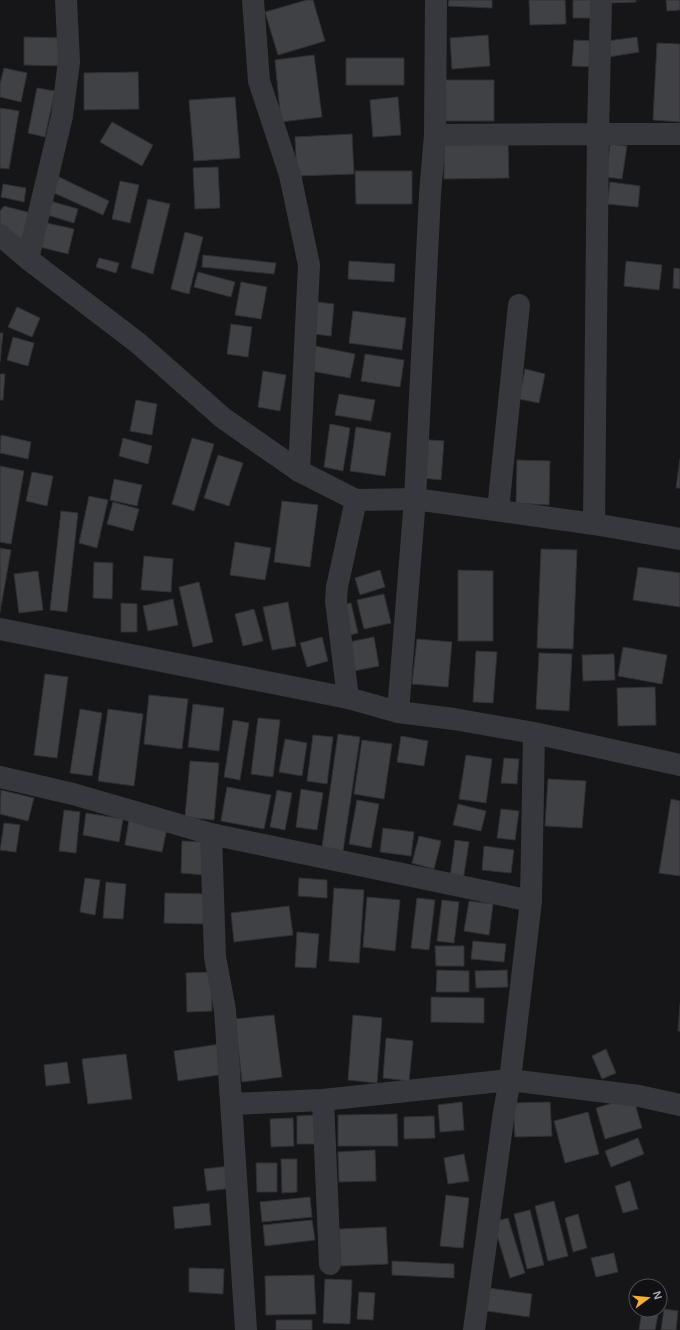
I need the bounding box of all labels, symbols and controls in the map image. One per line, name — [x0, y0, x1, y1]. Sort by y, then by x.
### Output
north arrow — [628, 1278, 668, 1318]
text: N — [651, 1290, 664, 1301]

